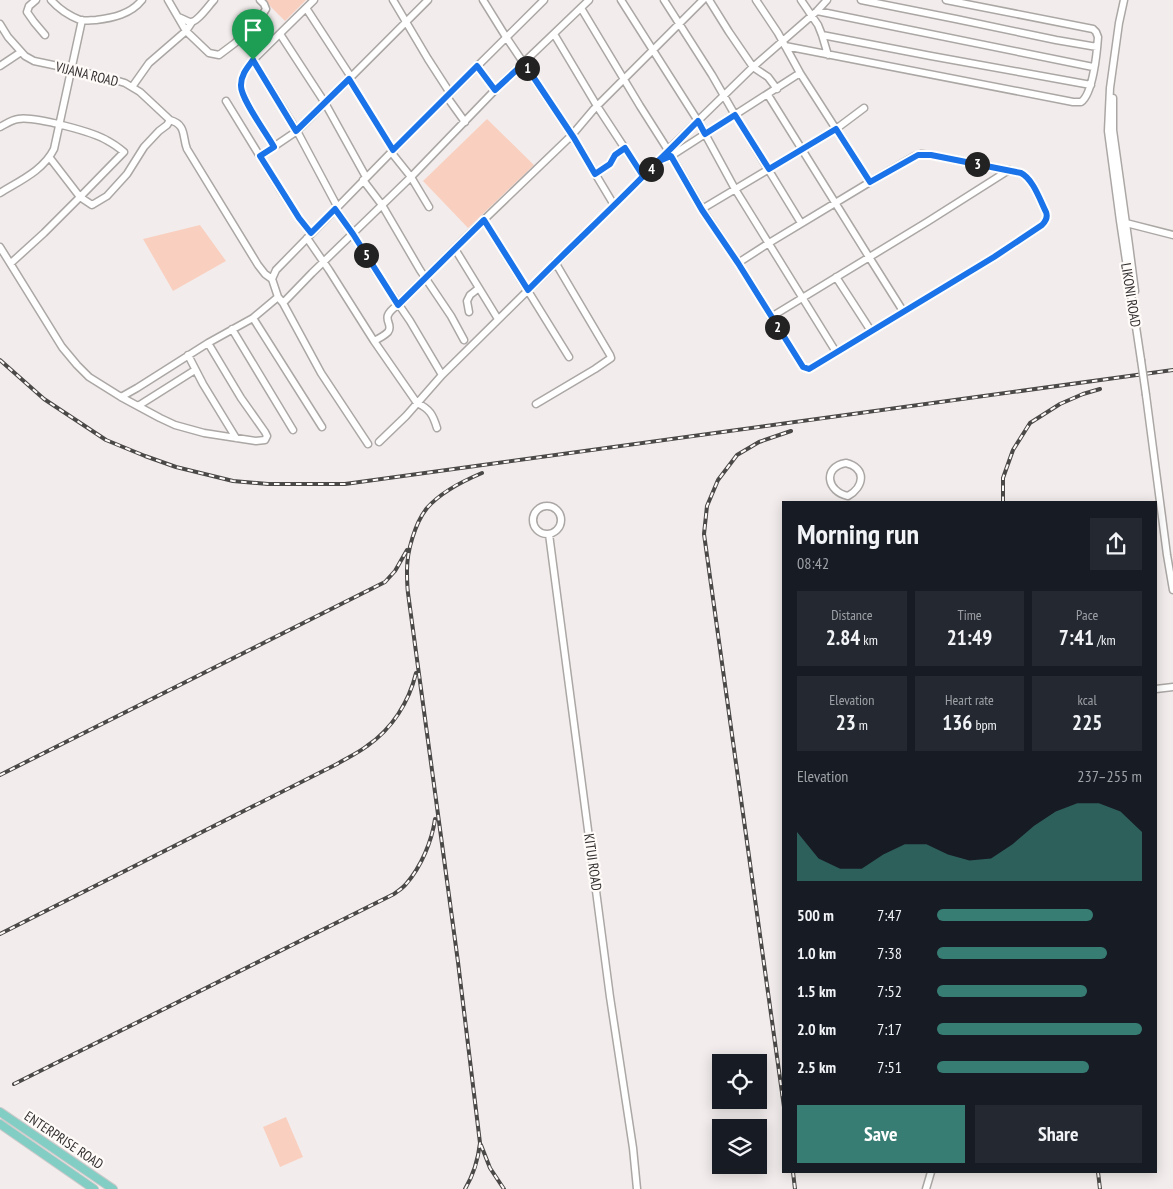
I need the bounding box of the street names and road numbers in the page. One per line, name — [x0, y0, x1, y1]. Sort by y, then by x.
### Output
street label: VIJANA ROAD — [53, 57, 120, 90]
street label: LIKONI ROAD — [1117, 262, 1145, 328]
street label: KITUI ROAD — [580, 832, 606, 892]
street label: ENTERPRISE ROAD — [21, 1107, 107, 1173]

